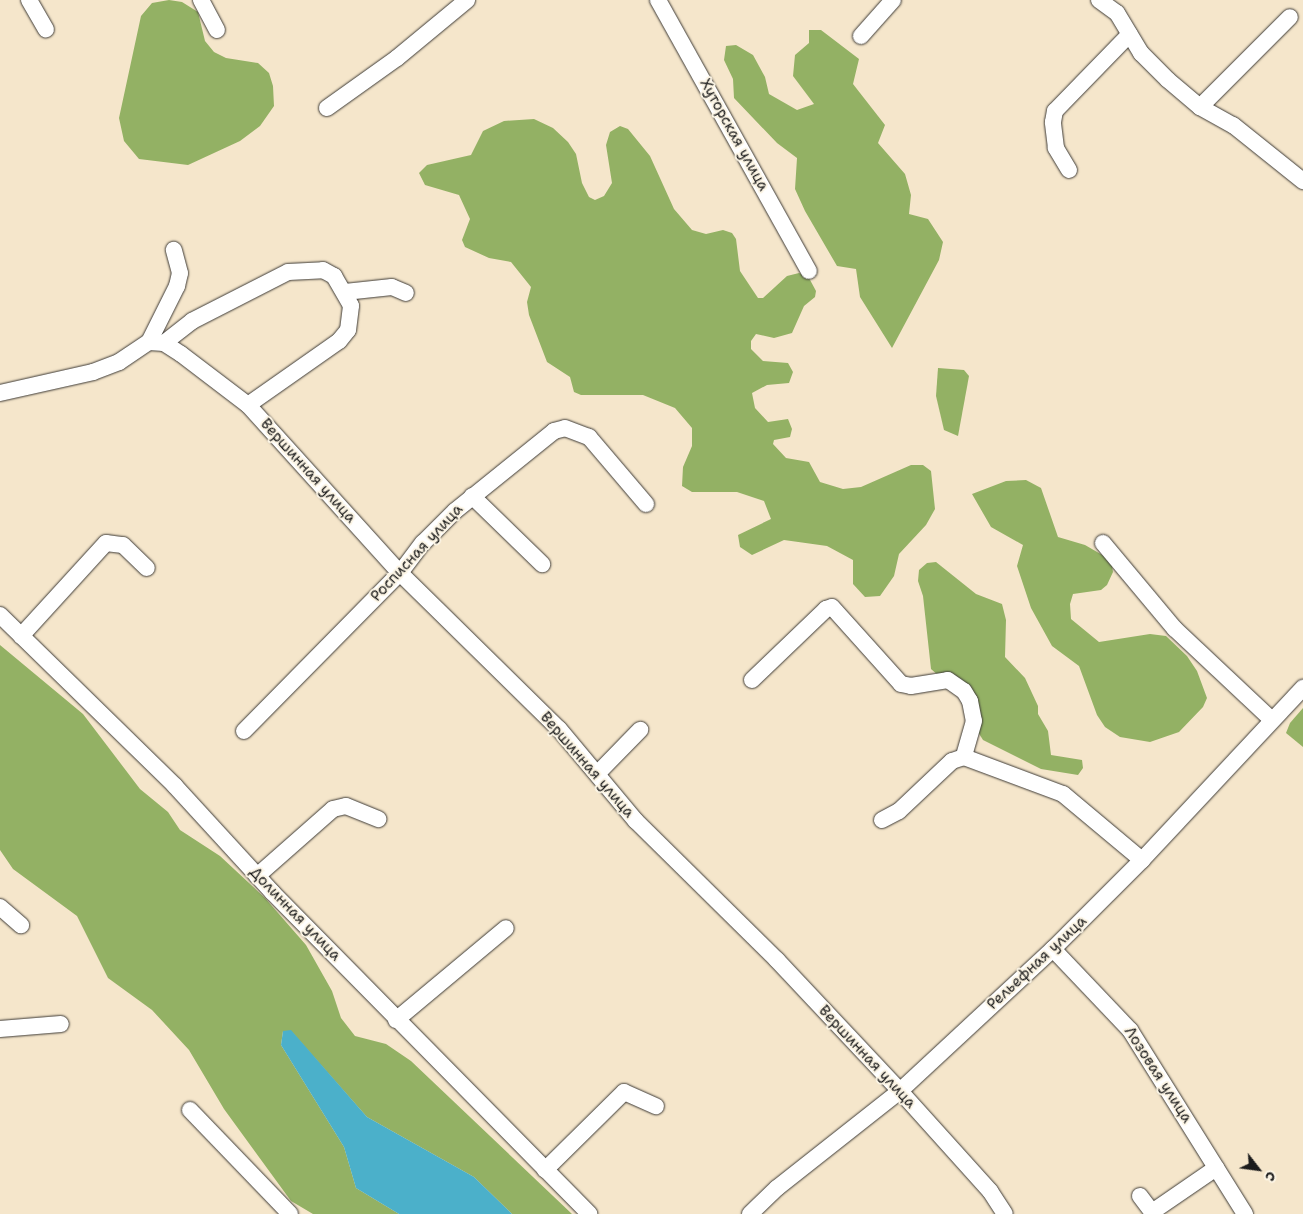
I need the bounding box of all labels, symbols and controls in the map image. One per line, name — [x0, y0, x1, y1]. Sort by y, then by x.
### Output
street label: Хуторская улица — [696, 76, 772, 194]
street label: Вершинная улица — [256, 415, 360, 527]
street label: Росписная улица — [367, 501, 467, 605]
street label: Вершинная улица — [536, 709, 638, 821]
street label: Долинная улица — [246, 863, 344, 965]
street label: Рельефная улица — [984, 912, 1090, 1014]
street label: Вершинная улица — [815, 1002, 919, 1112]
street label: Лозовая улица — [1120, 1023, 1196, 1127]
north arrow — [1233, 1144, 1283, 1194]
text: С — [1261, 1168, 1281, 1185]

